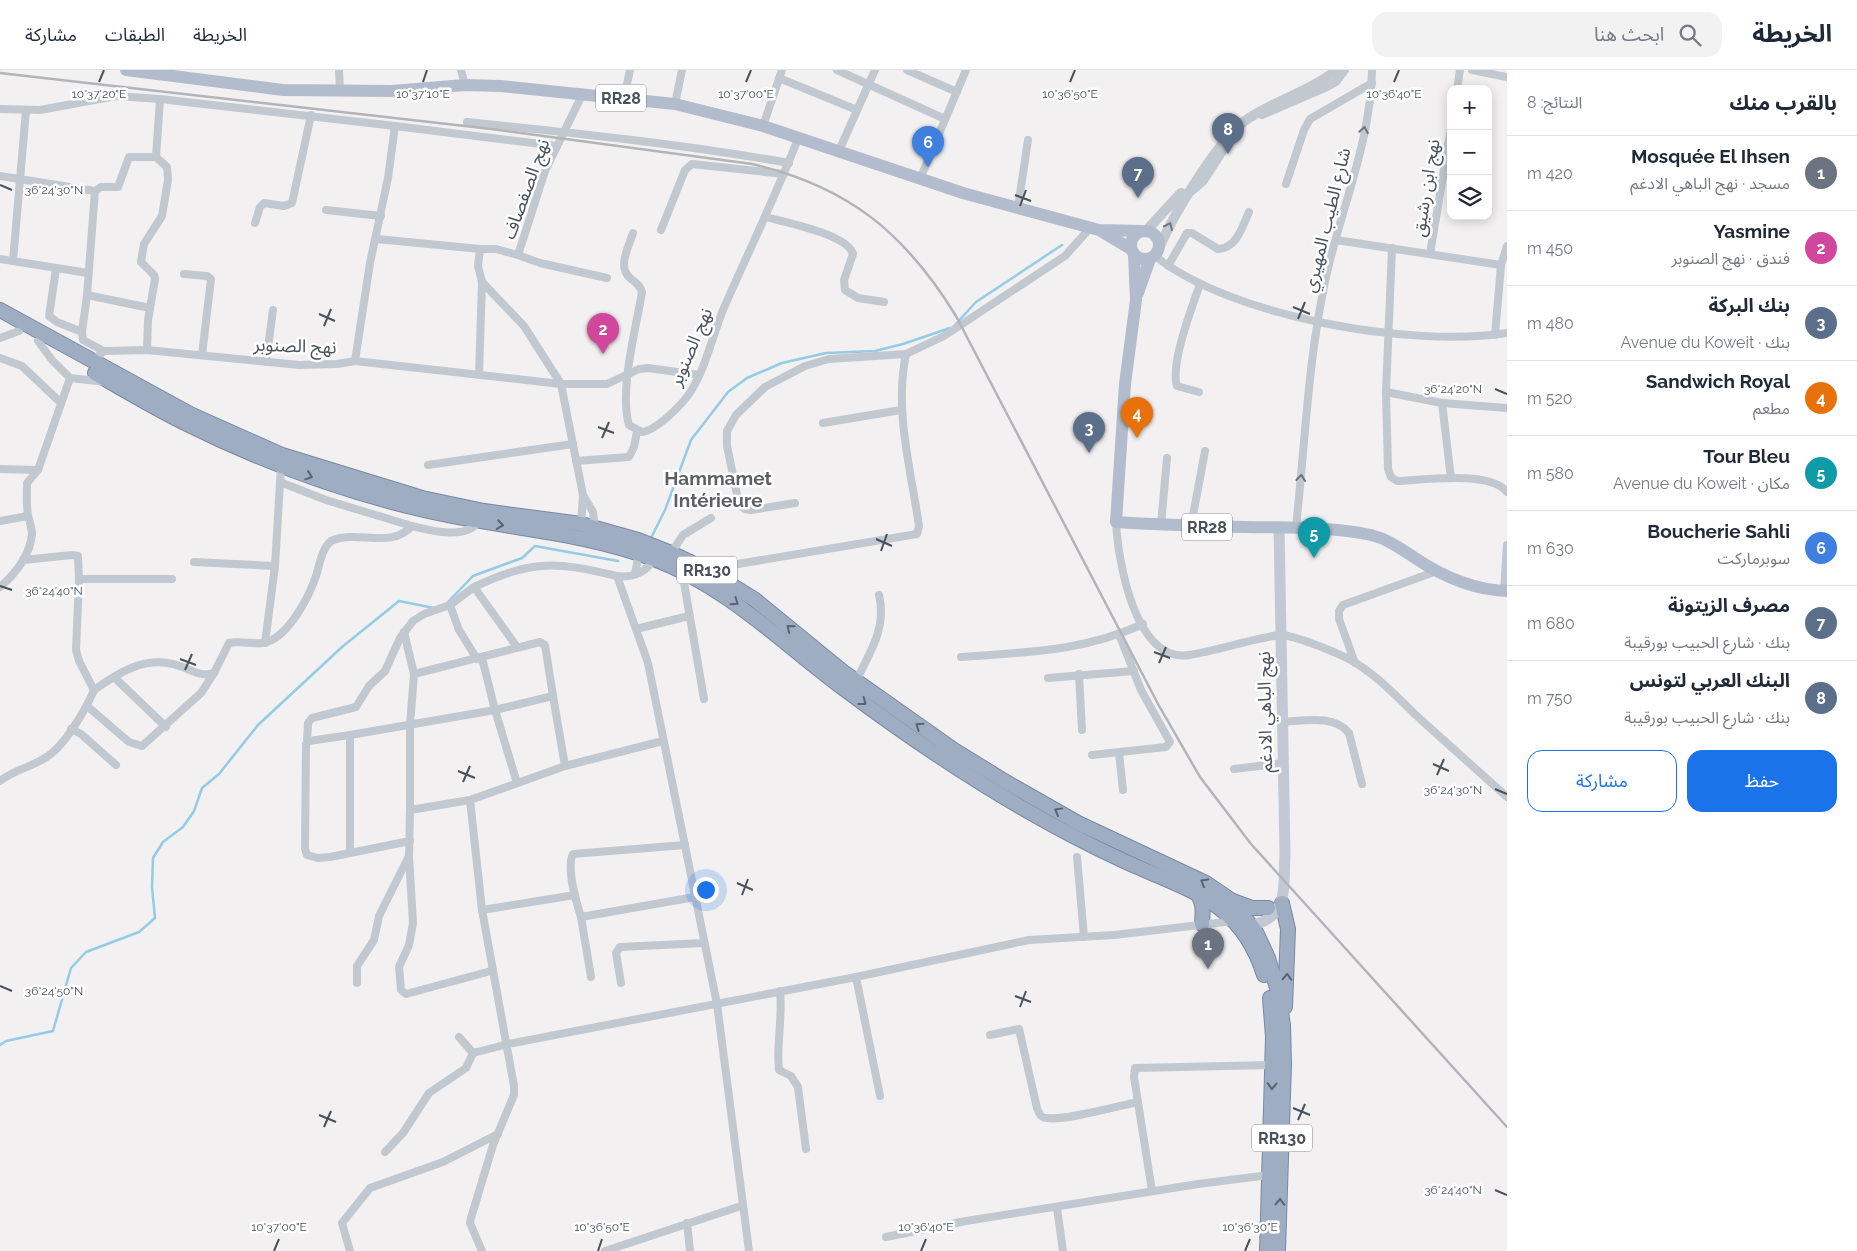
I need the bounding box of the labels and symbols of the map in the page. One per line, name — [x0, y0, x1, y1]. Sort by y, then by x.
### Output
road number: RR28 — [596, 84, 646, 112]
text: 10°37'20"E — [72, 87, 126, 101]
text: 10°37'10"E — [396, 87, 450, 101]
text: 10°37'00"E — [718, 87, 774, 101]
text: 10°36'50"E — [1042, 87, 1098, 101]
text: 10°36'40"E — [1367, 87, 1421, 101]
pin: 8 — [1212, 113, 1244, 154]
one-way arrow — [1359, 125, 1369, 134]
pin: 6 — [912, 126, 944, 167]
street label: نهج الصفصاف — [498, 136, 556, 243]
street label: نهج ابن رشيق — [1407, 138, 1447, 239]
street label: شارع الطيب المهيري — [1298, 145, 1359, 295]
pin: 7 — [1122, 157, 1154, 198]
text: 36°24'30"N — [25, 183, 83, 197]
one-way arrow — [1163, 222, 1173, 231]
street label: نهج الصنوبر — [664, 305, 719, 391]
pin: 2 — [587, 313, 619, 354]
street label: نهج الصنوبر — [252, 334, 337, 360]
text: 36°24'20"N — [1424, 382, 1482, 396]
pin: 4 — [1121, 397, 1153, 438]
pin: 3 — [1073, 412, 1105, 453]
district label: Hammamet Intérieure — [664, 467, 772, 511]
one-way arrow — [304, 470, 312, 480]
one-way arrow — [1295, 474, 1306, 482]
road number: RR28 — [1182, 514, 1232, 541]
pin: 5 — [1298, 517, 1330, 558]
one-way arrow — [496, 519, 504, 529]
road number: RR130 — [677, 556, 737, 584]
text: 36°24'40"N — [25, 584, 83, 598]
one-way arrow — [729, 596, 739, 605]
one-way arrow — [787, 626, 796, 634]
street label: نهج الباهي الادغم — [1253, 651, 1279, 773]
one-way arrow — [857, 696, 866, 706]
one-way arrow — [916, 723, 925, 732]
text: 36°24'30"N — [1424, 783, 1482, 797]
one-way arrow — [1054, 807, 1063, 817]
your location — [693, 877, 719, 903]
one-way arrow — [1200, 878, 1209, 888]
pin: 1 — [1192, 928, 1224, 969]
one-way arrow — [1282, 973, 1293, 981]
text: 36°24'50"N — [25, 984, 83, 998]
one-way arrow — [1266, 1082, 1277, 1090]
road number: RR130 — [1252, 1124, 1312, 1152]
text: 36°24'40"N — [1424, 1183, 1482, 1197]
one-way arrow — [1274, 1198, 1285, 1206]
text: 10°37'00"E — [251, 1220, 307, 1234]
text: 10°36'50"E — [574, 1220, 630, 1234]
text: 10°36'40"E — [899, 1220, 953, 1234]
text: 10°36'30"E — [1222, 1220, 1278, 1234]

